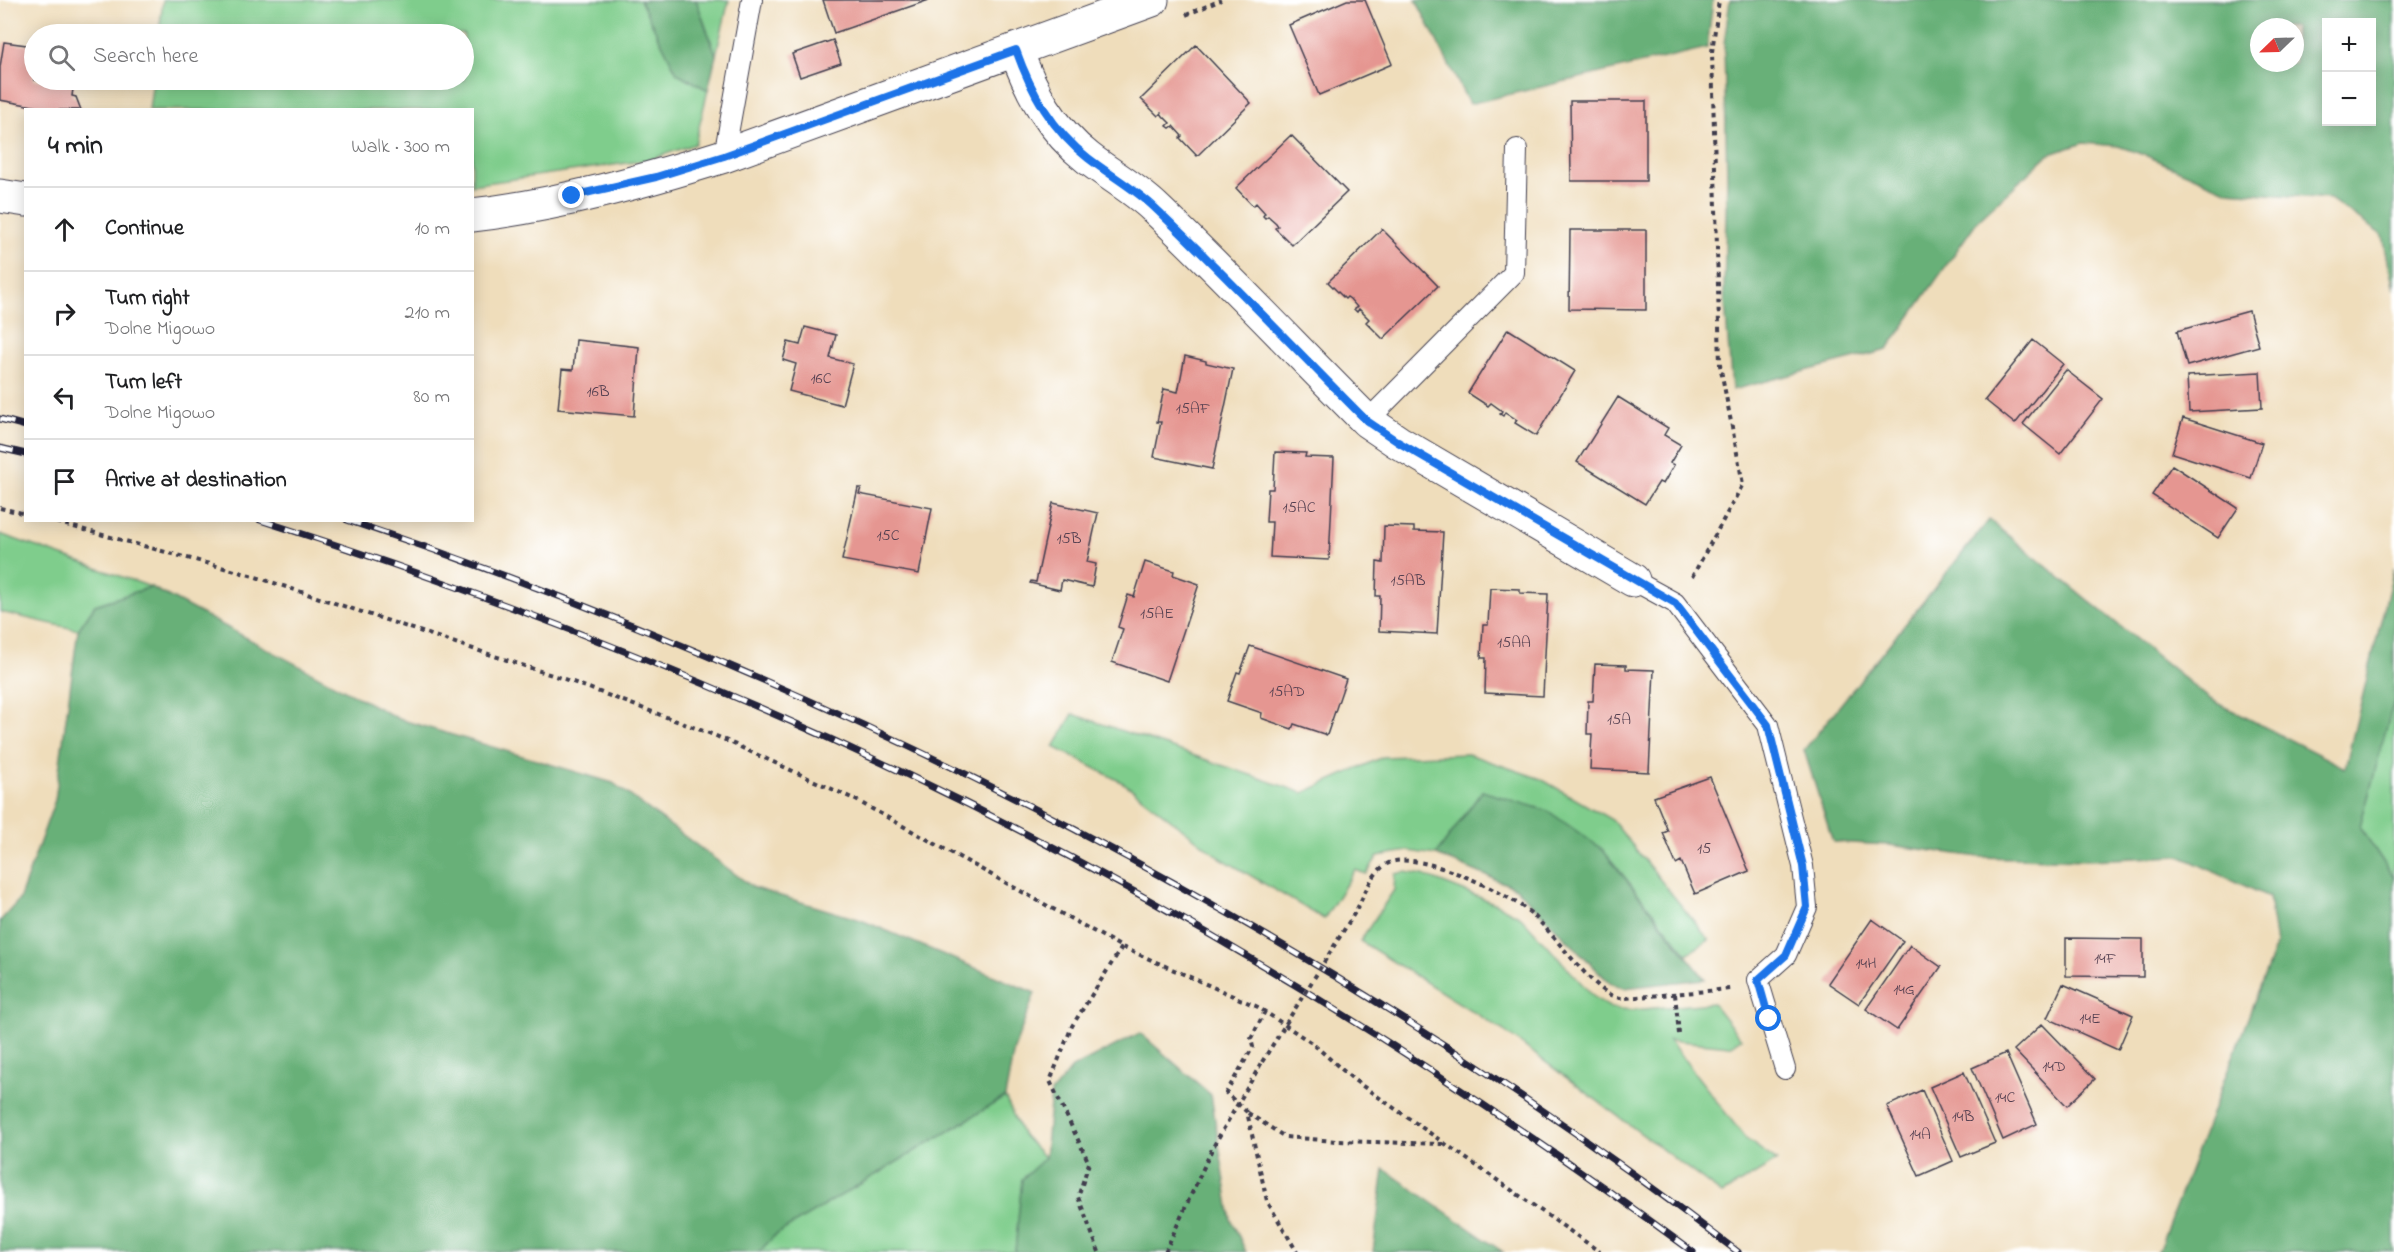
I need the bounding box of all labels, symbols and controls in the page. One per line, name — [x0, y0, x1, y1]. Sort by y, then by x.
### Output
north arrow — [2250, 18, 2304, 72]
map controls — [2322, 18, 2376, 126]
button: + — [2322, 18, 2376, 72]
search box — [24, 24, 474, 90]
icon: search — [45, 41, 78, 74]
text: Search here — [93, 41, 198, 73]
button: − — [2322, 72, 2376, 126]
text: 4 min — [48, 128, 103, 166]
text: Walk · 300 m — [351, 133, 450, 162]
route end — [558, 182, 584, 208]
icon: ahead — [48, 213, 81, 246]
text: Continue — [105, 213, 184, 245]
text: 10 m — [414, 215, 450, 244]
text: Turn right — [105, 283, 190, 315]
icon: right — [48, 297, 81, 330]
text: 210 m — [405, 299, 450, 328]
text: Dolne Migowo — [105, 315, 215, 344]
text: Turn left — [105, 367, 182, 399]
house number: 16C — [811, 367, 832, 391]
house number: 16B — [587, 380, 610, 404]
icon: left — [48, 381, 81, 414]
text: 80 m — [413, 383, 450, 412]
house number: 15AF — [1176, 397, 1211, 421]
text: Dolne Migowo — [105, 399, 215, 428]
icon: arrive — [48, 465, 81, 498]
text: Arrive at destination — [105, 465, 287, 497]
house number: 15AC — [1283, 496, 1316, 520]
house number: 15C — [876, 524, 900, 548]
house number: 15B — [1056, 527, 1082, 551]
house number: 15AB — [1391, 569, 1426, 593]
house number: 15AE — [1140, 602, 1174, 626]
house number: 15AA — [1497, 631, 1531, 655]
house number: 15AD — [1269, 680, 1305, 704]
house number: 15A — [1607, 708, 1631, 732]
house number: 15 — [1697, 837, 1711, 861]
house number: 14F — [2094, 947, 2117, 971]
house number: 14H — [1856, 952, 1876, 976]
house number: 14G — [1893, 978, 1915, 1002]
route start — [1755, 1005, 1781, 1031]
house number: 14E — [2079, 1007, 2101, 1031]
house number: 14D — [2042, 1055, 2066, 1079]
house number: 14C — [1995, 1086, 2015, 1110]
house number: 14B — [1952, 1105, 1974, 1129]
house number: 14A — [1909, 1123, 1931, 1147]

